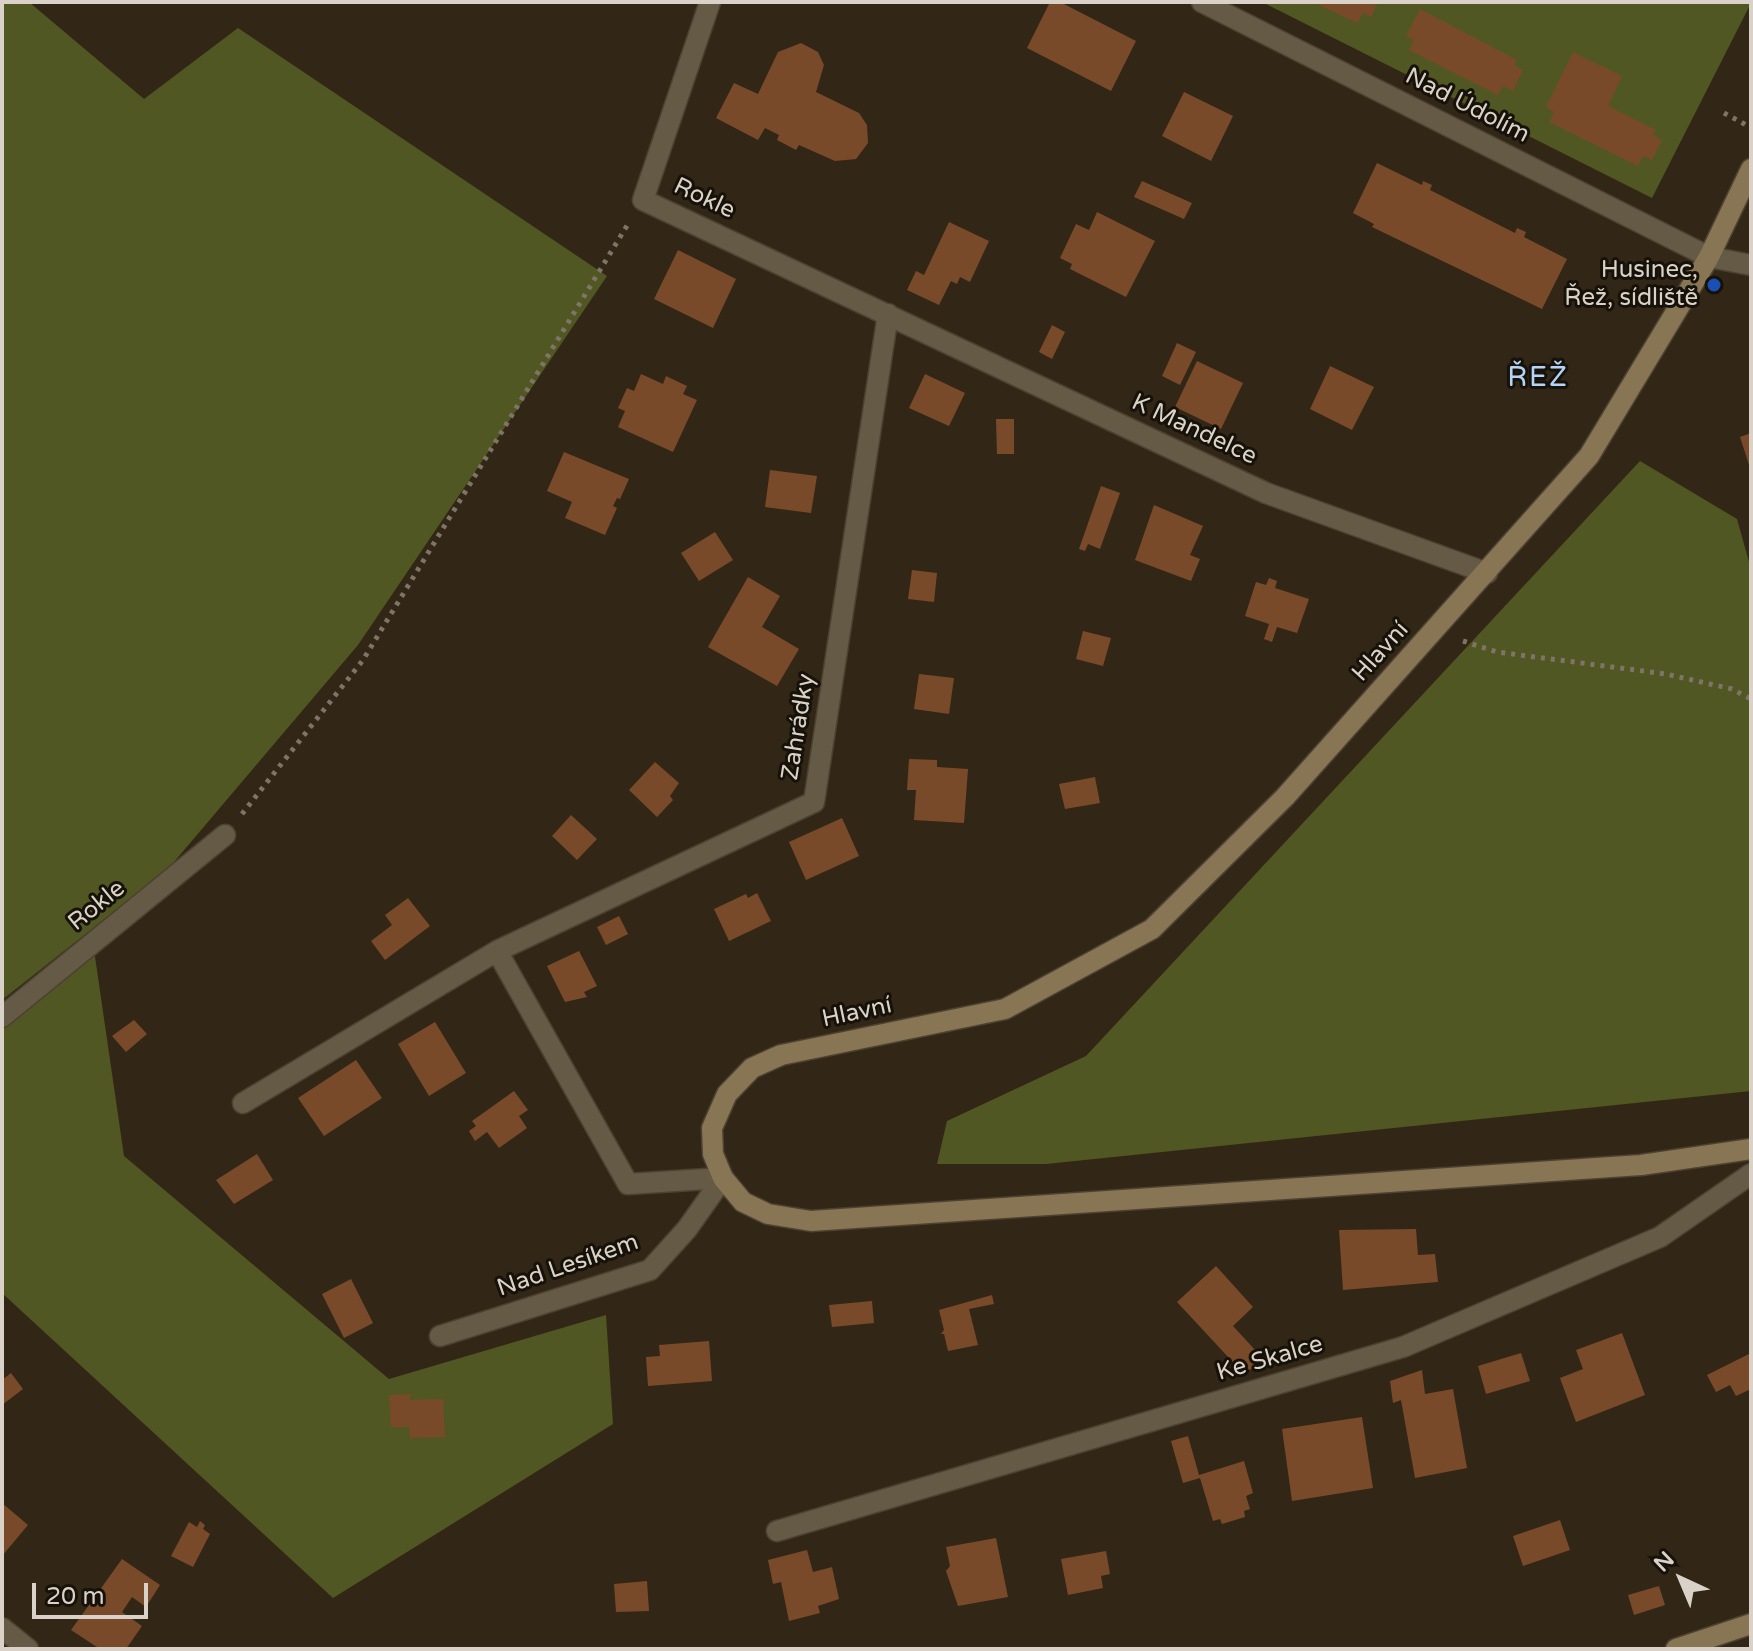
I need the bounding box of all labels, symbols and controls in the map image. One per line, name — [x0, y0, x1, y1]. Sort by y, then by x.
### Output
street label: Nad Údolím — [1400, 62, 1534, 150]
street label: Rokle — [669, 172, 739, 226]
place label: Husinec, Řež, sídliště — [1564, 257, 1698, 313]
marker: Husinec, Řež, sídliště — [1705, 276, 1723, 294]
district label: ŘEŽ — [1507, 362, 1569, 396]
street label: K Mandelce — [1127, 389, 1261, 471]
street label: Hlavní — [1347, 616, 1415, 688]
street label: Zahrádky — [776, 672, 822, 782]
street label: Rokle — [63, 875, 131, 937]
street label: Hlavní — [820, 992, 894, 1034]
street label: Nad Lesíkem — [494, 1228, 642, 1304]
street label: Ke Skalce — [1214, 1330, 1326, 1388]
north arrow — [1641, 1539, 1721, 1619]
text: N — [1649, 1546, 1680, 1577]
scale bar — [36, 1567, 152, 1617]
text: 20 m — [46, 1582, 104, 1611]

